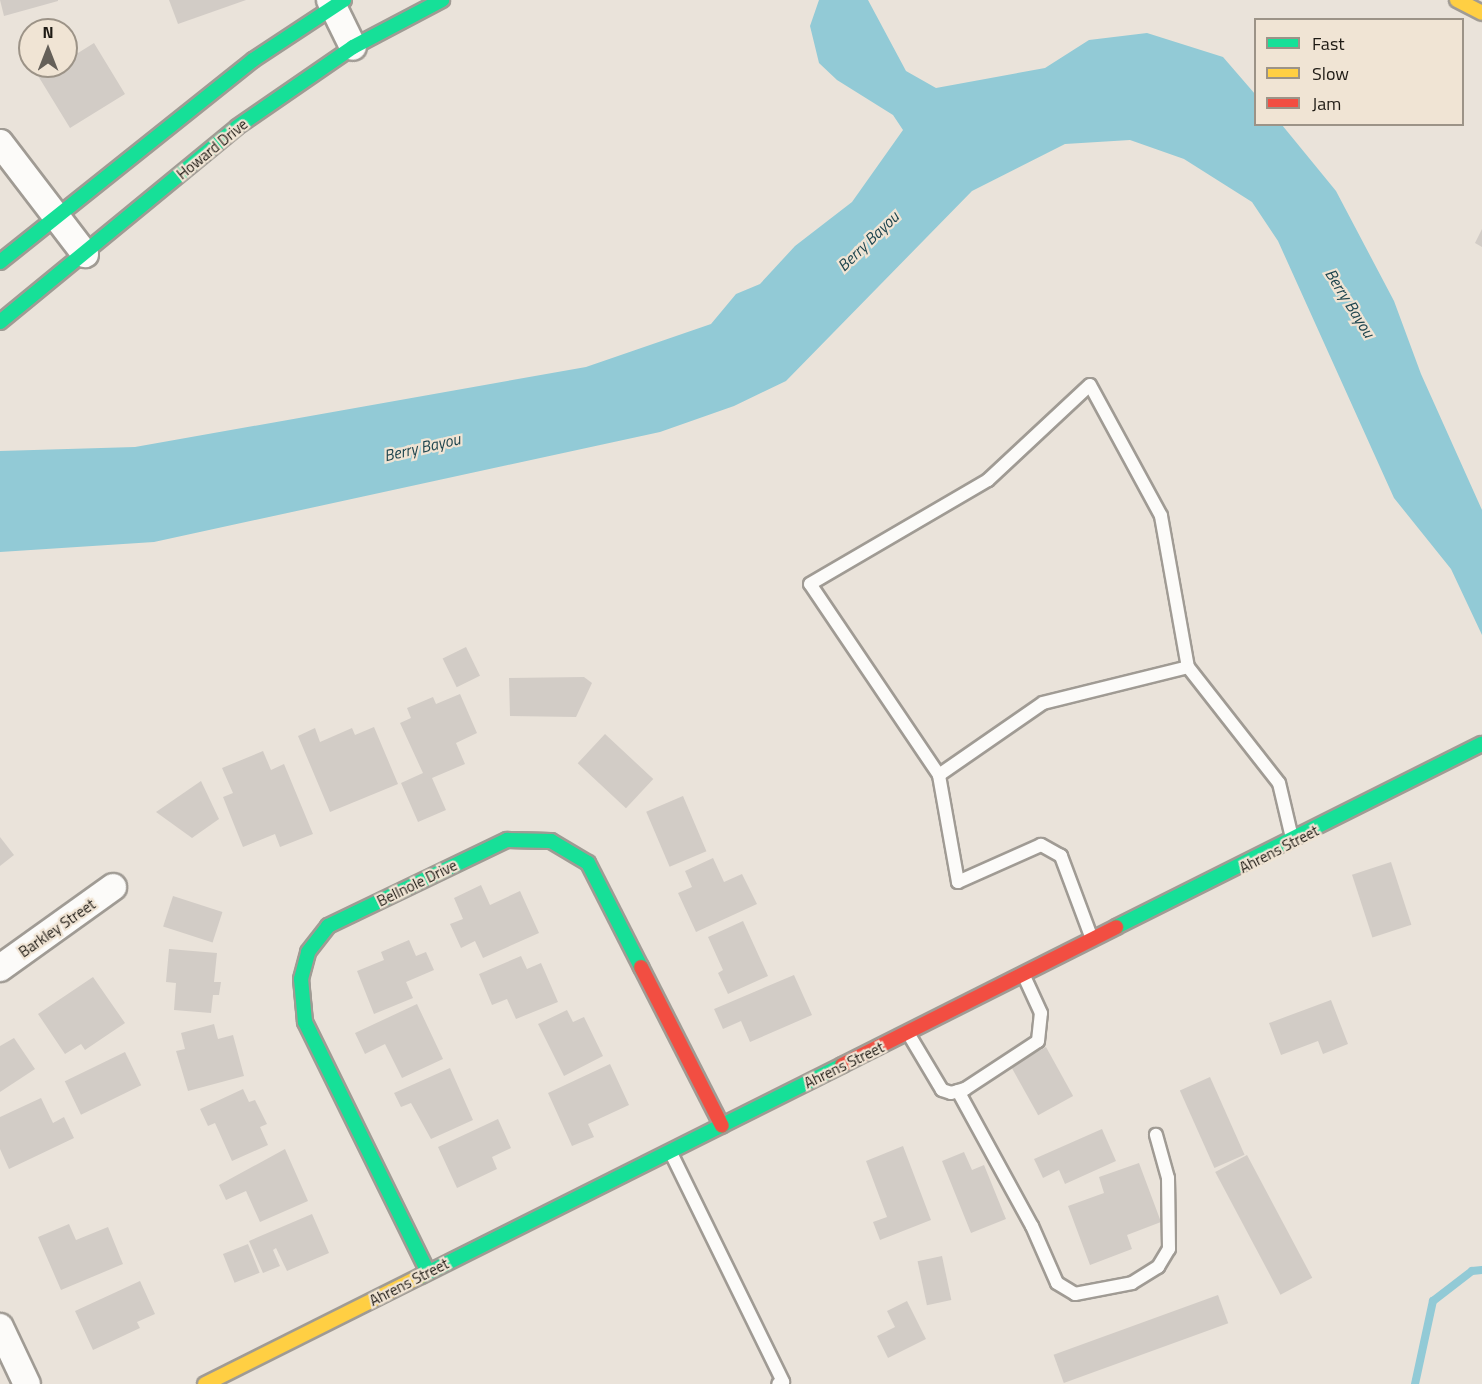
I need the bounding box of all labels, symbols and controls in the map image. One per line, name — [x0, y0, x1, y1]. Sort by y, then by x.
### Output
north arrow — [18, 18, 78, 78]
legend — [1254, 18, 1464, 126]
text: N — [42, 20, 54, 44]
text: Fast — [1312, 30, 1345, 57]
text: Slow — [1312, 60, 1349, 87]
text: Jam — [1312, 90, 1341, 117]
street label: Howard Drive — [173, 115, 251, 183]
water label: Berry Bayou — [833, 207, 903, 275]
water label: Berry Bayou — [1321, 265, 1379, 341]
water label: Berry Bayou — [382, 429, 462, 465]
street label: Ahrens Street — [1236, 821, 1322, 877]
street label: Bellnole Drive — [374, 856, 460, 910]
street label: Barkley Street — [15, 895, 99, 961]
street label: Ahrens Street — [801, 1038, 887, 1092]
street label: Ahrens Street — [366, 1254, 452, 1310]

